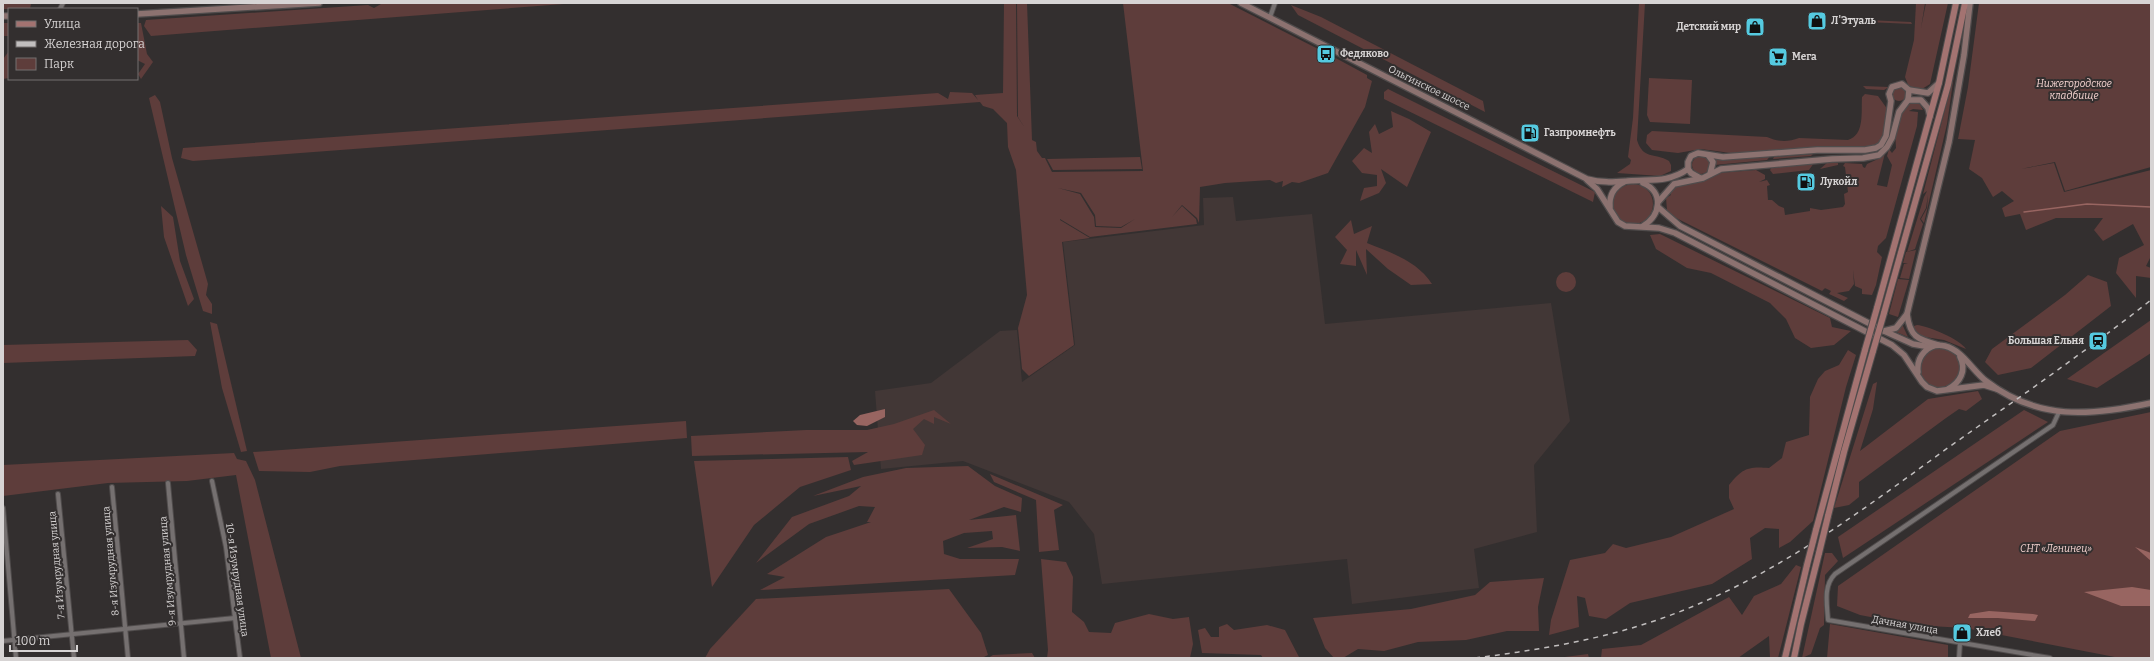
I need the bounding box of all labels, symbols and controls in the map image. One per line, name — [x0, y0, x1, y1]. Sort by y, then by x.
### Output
legend — [8, 8, 138, 80]
shop icon: Л'Этуаль — [1806, 10, 1828, 32]
place label: Л'Этуаль — [1831, 15, 1877, 27]
shop icon: Детский мир — [1744, 16, 1766, 38]
text: Улица — [44, 17, 81, 31]
place label: Детский мир — [1677, 21, 1741, 33]
text: Железная дорога — [44, 37, 145, 51]
bus stop icon: Федяково — [1315, 43, 1337, 65]
supermarket icon: Мега — [1767, 46, 1789, 68]
place label: Федяково — [1340, 48, 1389, 60]
place label: Мега — [1792, 51, 1817, 63]
text: Парк — [44, 57, 74, 71]
street label: Ольгинское шоссе — [1386, 63, 1472, 113]
park label: Нижегородское кладбище — [2036, 78, 2112, 102]
fuel station icon: Газпромнефть — [1519, 122, 1541, 144]
place label: Газпромнефть — [1544, 127, 1616, 139]
fuel station icon: Лукойл — [1795, 171, 1817, 193]
place label: Лукойл — [1820, 176, 1858, 188]
station icon: Большая Ельня — [2087, 330, 2109, 352]
place label: Большая Ельня — [2008, 335, 2084, 347]
street label: 8-я Изумрудная улица — [100, 505, 122, 616]
street label: 7-я Изумрудная улица — [46, 510, 68, 620]
street label: 9-я Изумрудная улица — [157, 515, 179, 626]
street label: 10-я Изумрудная улица — [223, 523, 251, 638]
park label: СНТ «Ленинец» — [2020, 543, 2092, 555]
street label: Дачная улица — [1871, 613, 1940, 637]
shop icon: Хлеб — [1951, 622, 1973, 644]
scale bar — [10, 627, 77, 653]
place label: Хлеб — [1976, 627, 2001, 639]
text: 100 m — [16, 634, 51, 648]

